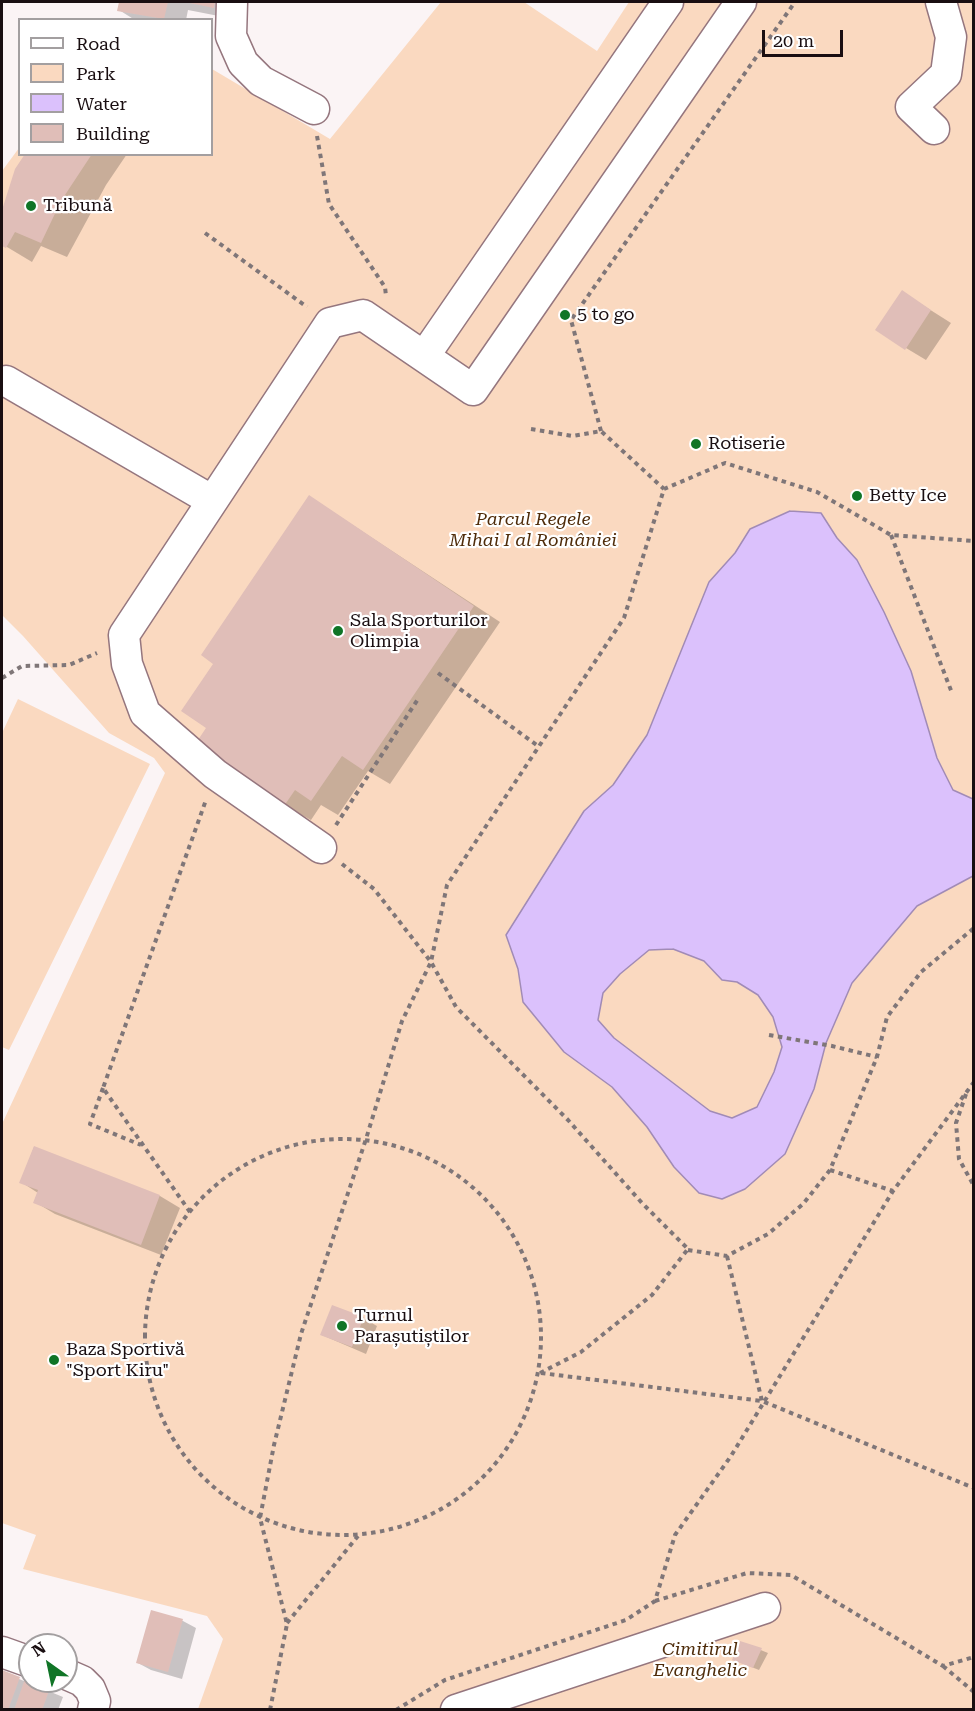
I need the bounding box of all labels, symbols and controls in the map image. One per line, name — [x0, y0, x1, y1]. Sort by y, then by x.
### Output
legend — [18, 18, 213, 156]
scale bar — [765, 18, 846, 56]
text: 20 m — [773, 30, 814, 51]
text: Road — [76, 33, 120, 54]
text: Park — [76, 63, 116, 84]
text: Water — [76, 93, 127, 114]
text: Building — [76, 123, 150, 144]
place label: Tribună — [43, 195, 112, 217]
marker: Tribună — [24, 199, 38, 213]
place label: 5 to go — [577, 304, 635, 326]
marker: 5 to go — [558, 308, 572, 322]
place label: Rotiserie — [708, 433, 785, 455]
marker: Rotiserie — [689, 437, 703, 451]
place label: Betty Ice — [869, 485, 947, 507]
marker: Betty Ice — [850, 489, 864, 503]
park label: Parcul Regele Mihai I al României — [449, 509, 617, 552]
place label: Sala Sporturilor Olimpia — [350, 610, 488, 652]
marker: Sala Sporturilor Olimpia — [331, 624, 345, 638]
place label: Turnul Parașutiștilor — [354, 1305, 469, 1348]
marker: Turnul Parașutiștilor — [335, 1319, 349, 1333]
place label: Baza Sportivă "Sport Kiru" — [66, 1339, 184, 1382]
marker: Baza Sportivă "Sport Kiru" — [47, 1353, 61, 1367]
north arrow — [18, 1633, 78, 1693]
text: N — [29, 1638, 49, 1660]
park label: Cimitirul Evanghelic — [653, 1639, 747, 1682]

